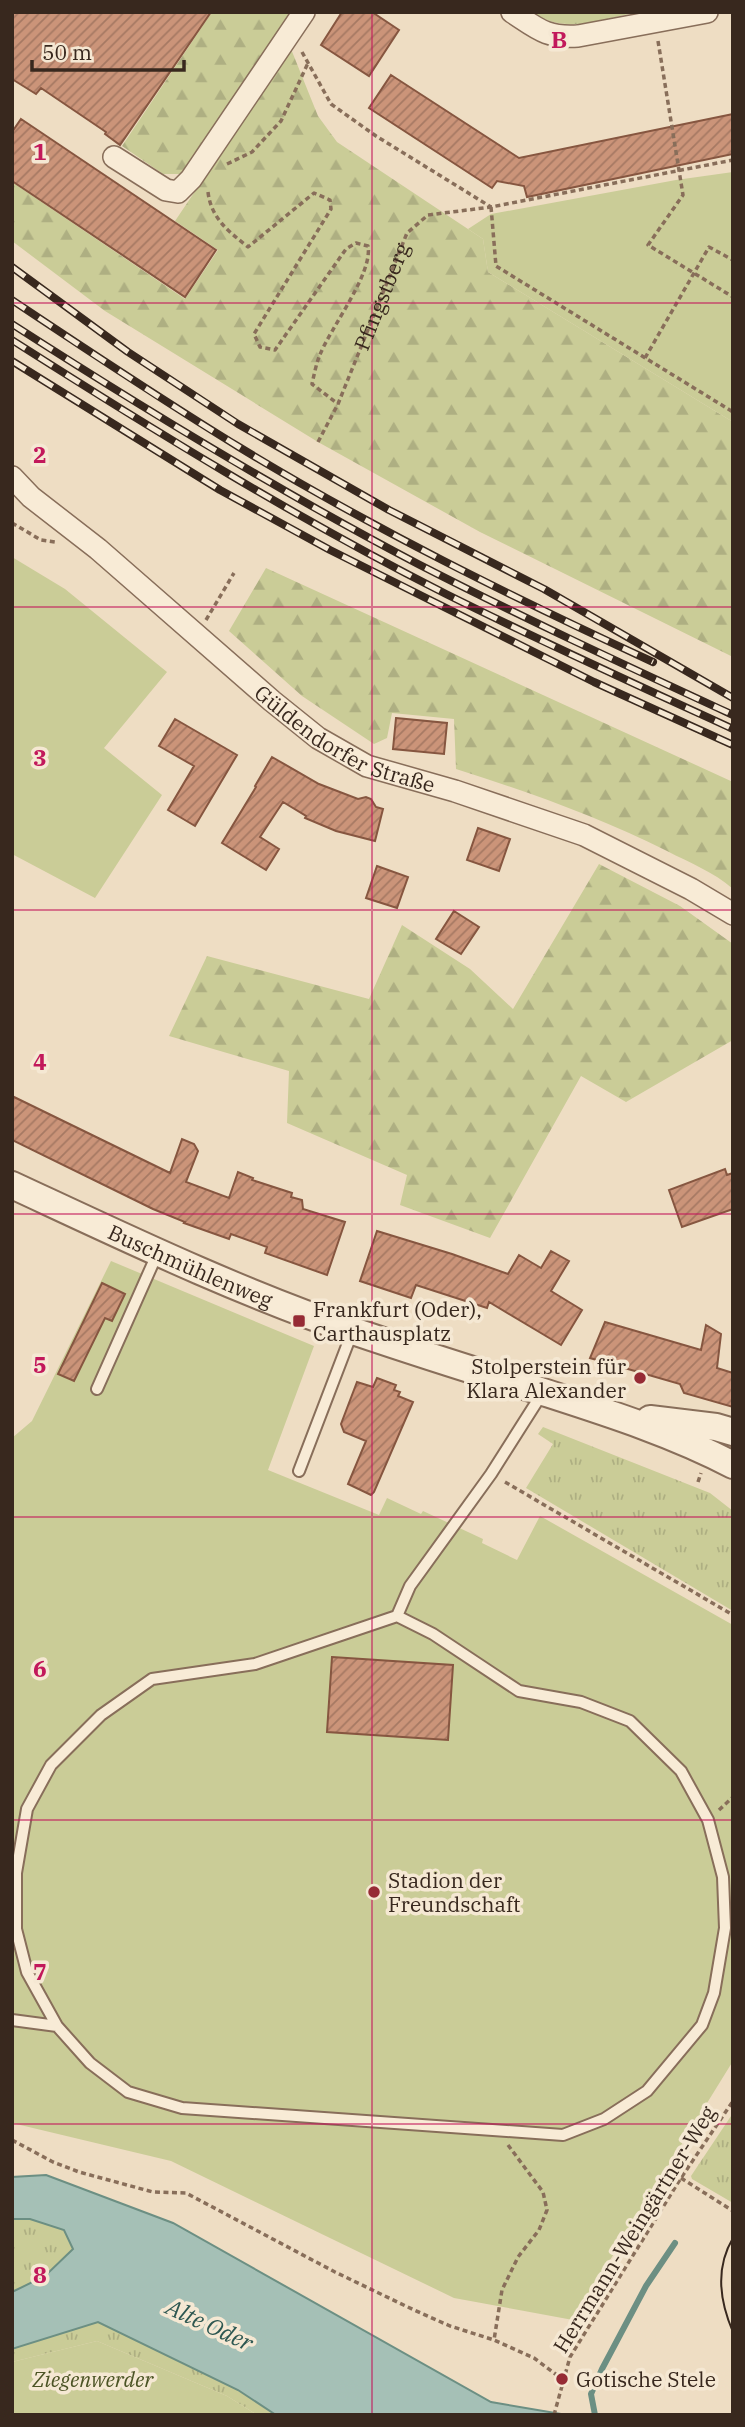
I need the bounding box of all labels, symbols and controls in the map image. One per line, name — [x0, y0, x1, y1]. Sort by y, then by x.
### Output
text: B — [551, 24, 567, 54]
scale bar — [32, 28, 184, 72]
text: 50 m — [42, 38, 92, 66]
text: 1 — [33, 136, 47, 166]
street label: Pfingstberg — [347, 238, 416, 354]
text: 2 — [33, 439, 47, 469]
street label: Güldendorfer Straße — [249, 678, 438, 799]
text: 3 — [33, 742, 47, 772]
text: 4 — [33, 1046, 47, 1076]
street label: Buschmühlenweg — [104, 1218, 277, 1314]
place label: Frankfurt (Oder), Carthausplatz — [313, 1295, 482, 1347]
marker: Frankfurt (Oder), Carthausplatz — [291, 1313, 307, 1329]
text: 5 — [33, 1349, 47, 1379]
place label: Stolperstein für Klara Alexander — [466, 1352, 627, 1404]
marker: Stolperstein für Klara Alexander — [632, 1370, 648, 1386]
text: 6 — [33, 1653, 47, 1683]
place label: Stadion der Freundschaft — [388, 1866, 521, 1918]
marker: Stadion der Freundschaft — [366, 1884, 382, 1900]
text: 7 — [33, 1956, 47, 1986]
street label: Herrmann-Weingärtner-Weg — [546, 2100, 722, 2358]
text: 8 — [33, 2259, 47, 2289]
water label: Alte Oder — [160, 2290, 259, 2358]
park label: Ziegenwerder — [31, 2365, 154, 2393]
place label: Gotische Stele — [576, 2365, 716, 2393]
marker: Gotische Stele — [554, 2371, 570, 2387]

